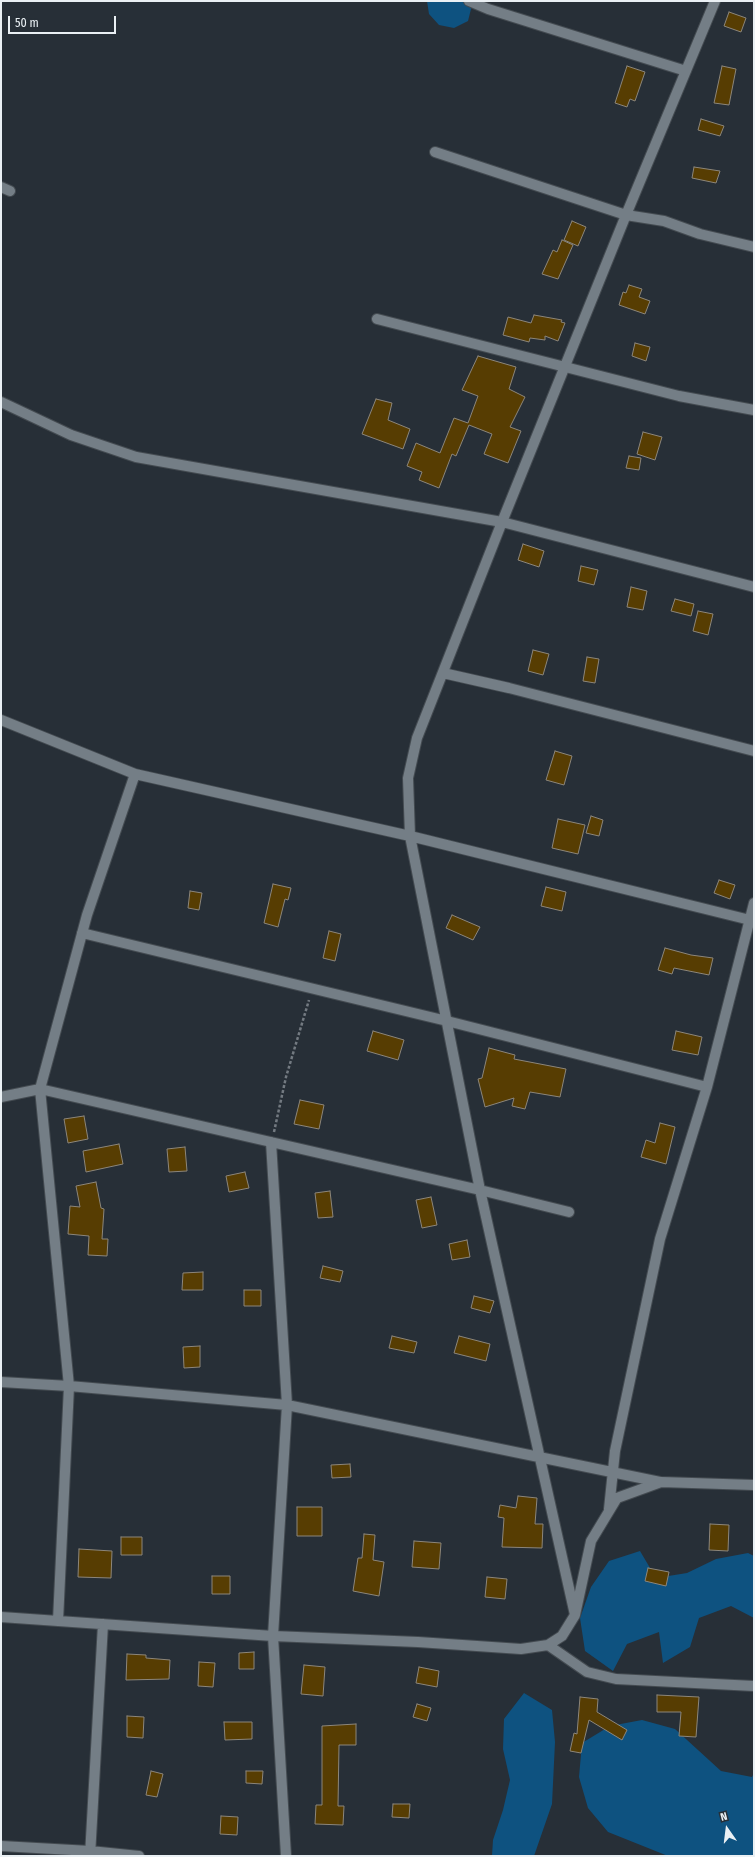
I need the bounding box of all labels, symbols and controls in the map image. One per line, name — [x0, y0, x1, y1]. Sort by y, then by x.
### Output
scale bar — [10, 8, 118, 34]
text: 50 m — [15, 16, 39, 30]
north arrow — [707, 1809, 747, 1849]
text: N — [719, 1810, 729, 1824]

